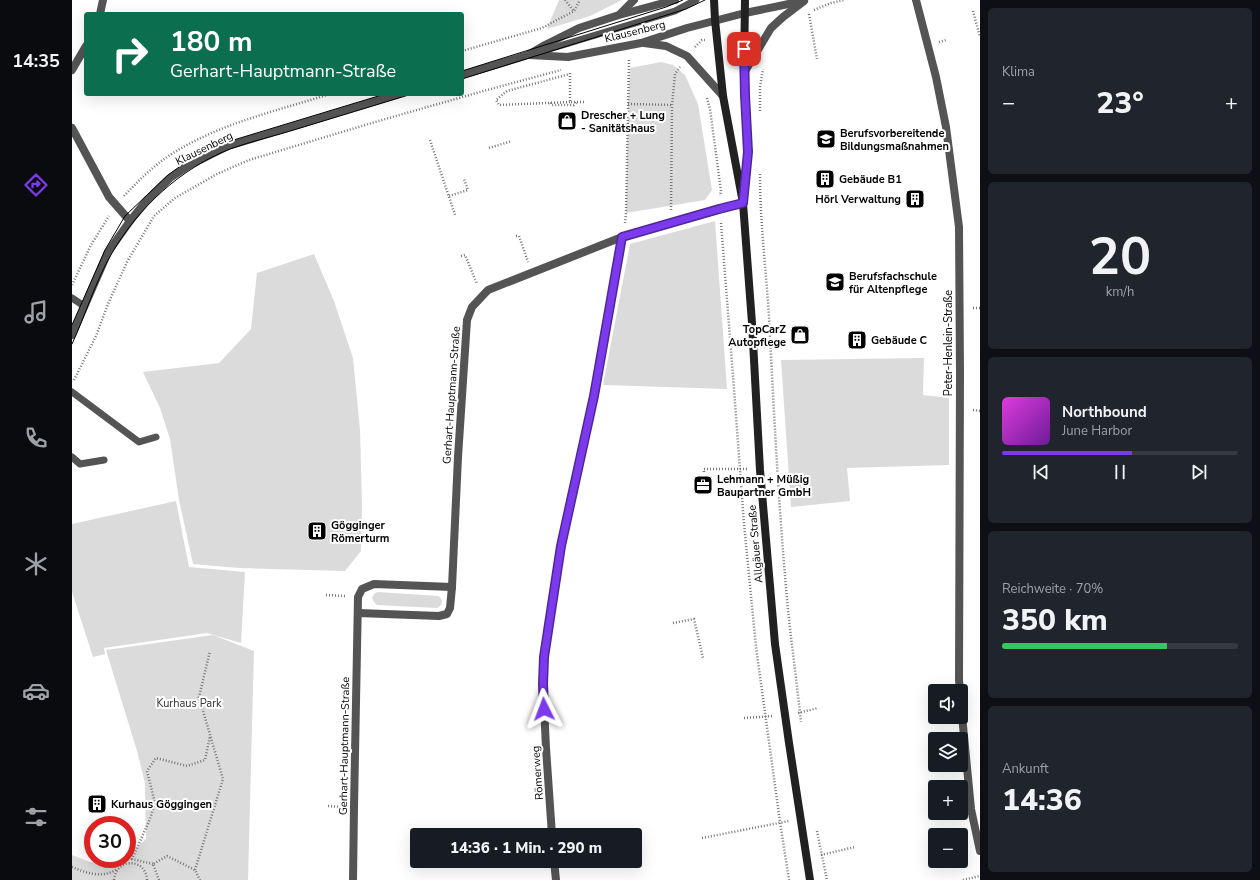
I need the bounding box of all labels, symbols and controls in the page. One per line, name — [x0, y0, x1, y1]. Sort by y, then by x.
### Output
street label: Klausenberg — [603, 17, 667, 46]
text: 180 m — [170, 23, 253, 61]
icon: right — [104, 28, 156, 80]
pin — [727, 32, 761, 66]
icon: arrive — [733, 38, 755, 60]
text: 14:35 — [12, 49, 60, 73]
text: Gerhart-Hauptmann-Straße — [170, 59, 396, 83]
text: Klima — [1002, 63, 1035, 81]
text: 23° — [1096, 83, 1144, 124]
text: − — [1002, 88, 1015, 118]
text: + — [1225, 88, 1238, 118]
place label: Drescher + Lung - Sanitätshaus — [581, 108, 665, 136]
shop icon: Drescher + Lung - Sanitätshaus — [556, 110, 578, 132]
place label: Berufsvorbereitende Bildungsmaßnahmen — [840, 126, 949, 154]
street label: Klausenberg — [173, 128, 235, 169]
school or university icon: Berufsvorbereitende Bildungsmaßnahmen — [815, 128, 837, 150]
building icon: Gebäude B1 — [814, 168, 836, 190]
icon: directions — [22, 171, 50, 199]
place label: Gebäude B1 — [839, 172, 902, 187]
building icon: Hörl Verwaltung — [904, 188, 926, 210]
place label: Hörl Verwaltung — [815, 192, 901, 207]
text: 20 — [1089, 221, 1151, 292]
place label: Berufsfachschule für Altenpflege — [849, 269, 937, 297]
school or university icon: Berufsfachschule für Altenpflege — [824, 271, 846, 293]
text: km/h — [1106, 283, 1134, 301]
street label: Peter-Henlein-Straße — [941, 290, 956, 396]
icon: music — [22, 298, 50, 326]
place label: TopCarZ Autopflege — [728, 322, 786, 350]
shop icon: TopCarZ Autopflege — [789, 324, 811, 346]
street label: Gerhart-Hauptmann-Straße — [439, 325, 464, 464]
building icon: Gebäude C — [846, 329, 868, 351]
place label: Gebäude C — [871, 333, 928, 348]
text: Northbound — [1062, 402, 1147, 422]
text: June Harbor — [1062, 422, 1132, 440]
icon: phone — [22, 424, 50, 452]
icon: previous — [1030, 461, 1052, 483]
icon: pause — [1109, 461, 1131, 483]
icon: next — [1188, 461, 1210, 483]
place label: Lehmann + Müßig Baupartner GmbH — [717, 472, 811, 500]
office icon: Lehmann + Müßig Baupartner GmbH — [692, 474, 714, 496]
street label: Allgäuer Straße — [745, 504, 766, 584]
place label: Gögginger Römerturm — [331, 518, 390, 546]
building icon: Gögginger Römerturm — [306, 520, 328, 542]
icon: climate — [22, 550, 50, 578]
text: Reichweite · 70% — [1002, 580, 1103, 598]
text: 350 km — [1002, 600, 1108, 641]
icon: car — [22, 677, 50, 705]
street label: Gerhart-Hauptmann-Straße — [336, 677, 353, 815]
map controls — [928, 684, 968, 868]
button: sound — [928, 684, 968, 724]
position arrow — [523, 688, 565, 730]
park label: Kurhaus Park — [156, 696, 222, 711]
button: layers — [928, 732, 968, 772]
street label: Römerweg — [528, 745, 547, 801]
text: Ankunft — [1002, 760, 1049, 778]
button: + — [928, 780, 968, 820]
text: 14:36 — [1002, 780, 1082, 821]
building icon: Kurhaus Göggingen — [86, 793, 108, 815]
place label: Kurhaus Göggingen — [111, 797, 212, 812]
icon: filters — [22, 803, 50, 831]
speed limit sign: 30 — [84, 816, 136, 868]
button: − — [928, 828, 968, 868]
text: 14:36 · 1 Min. · 290 m — [450, 838, 602, 858]

